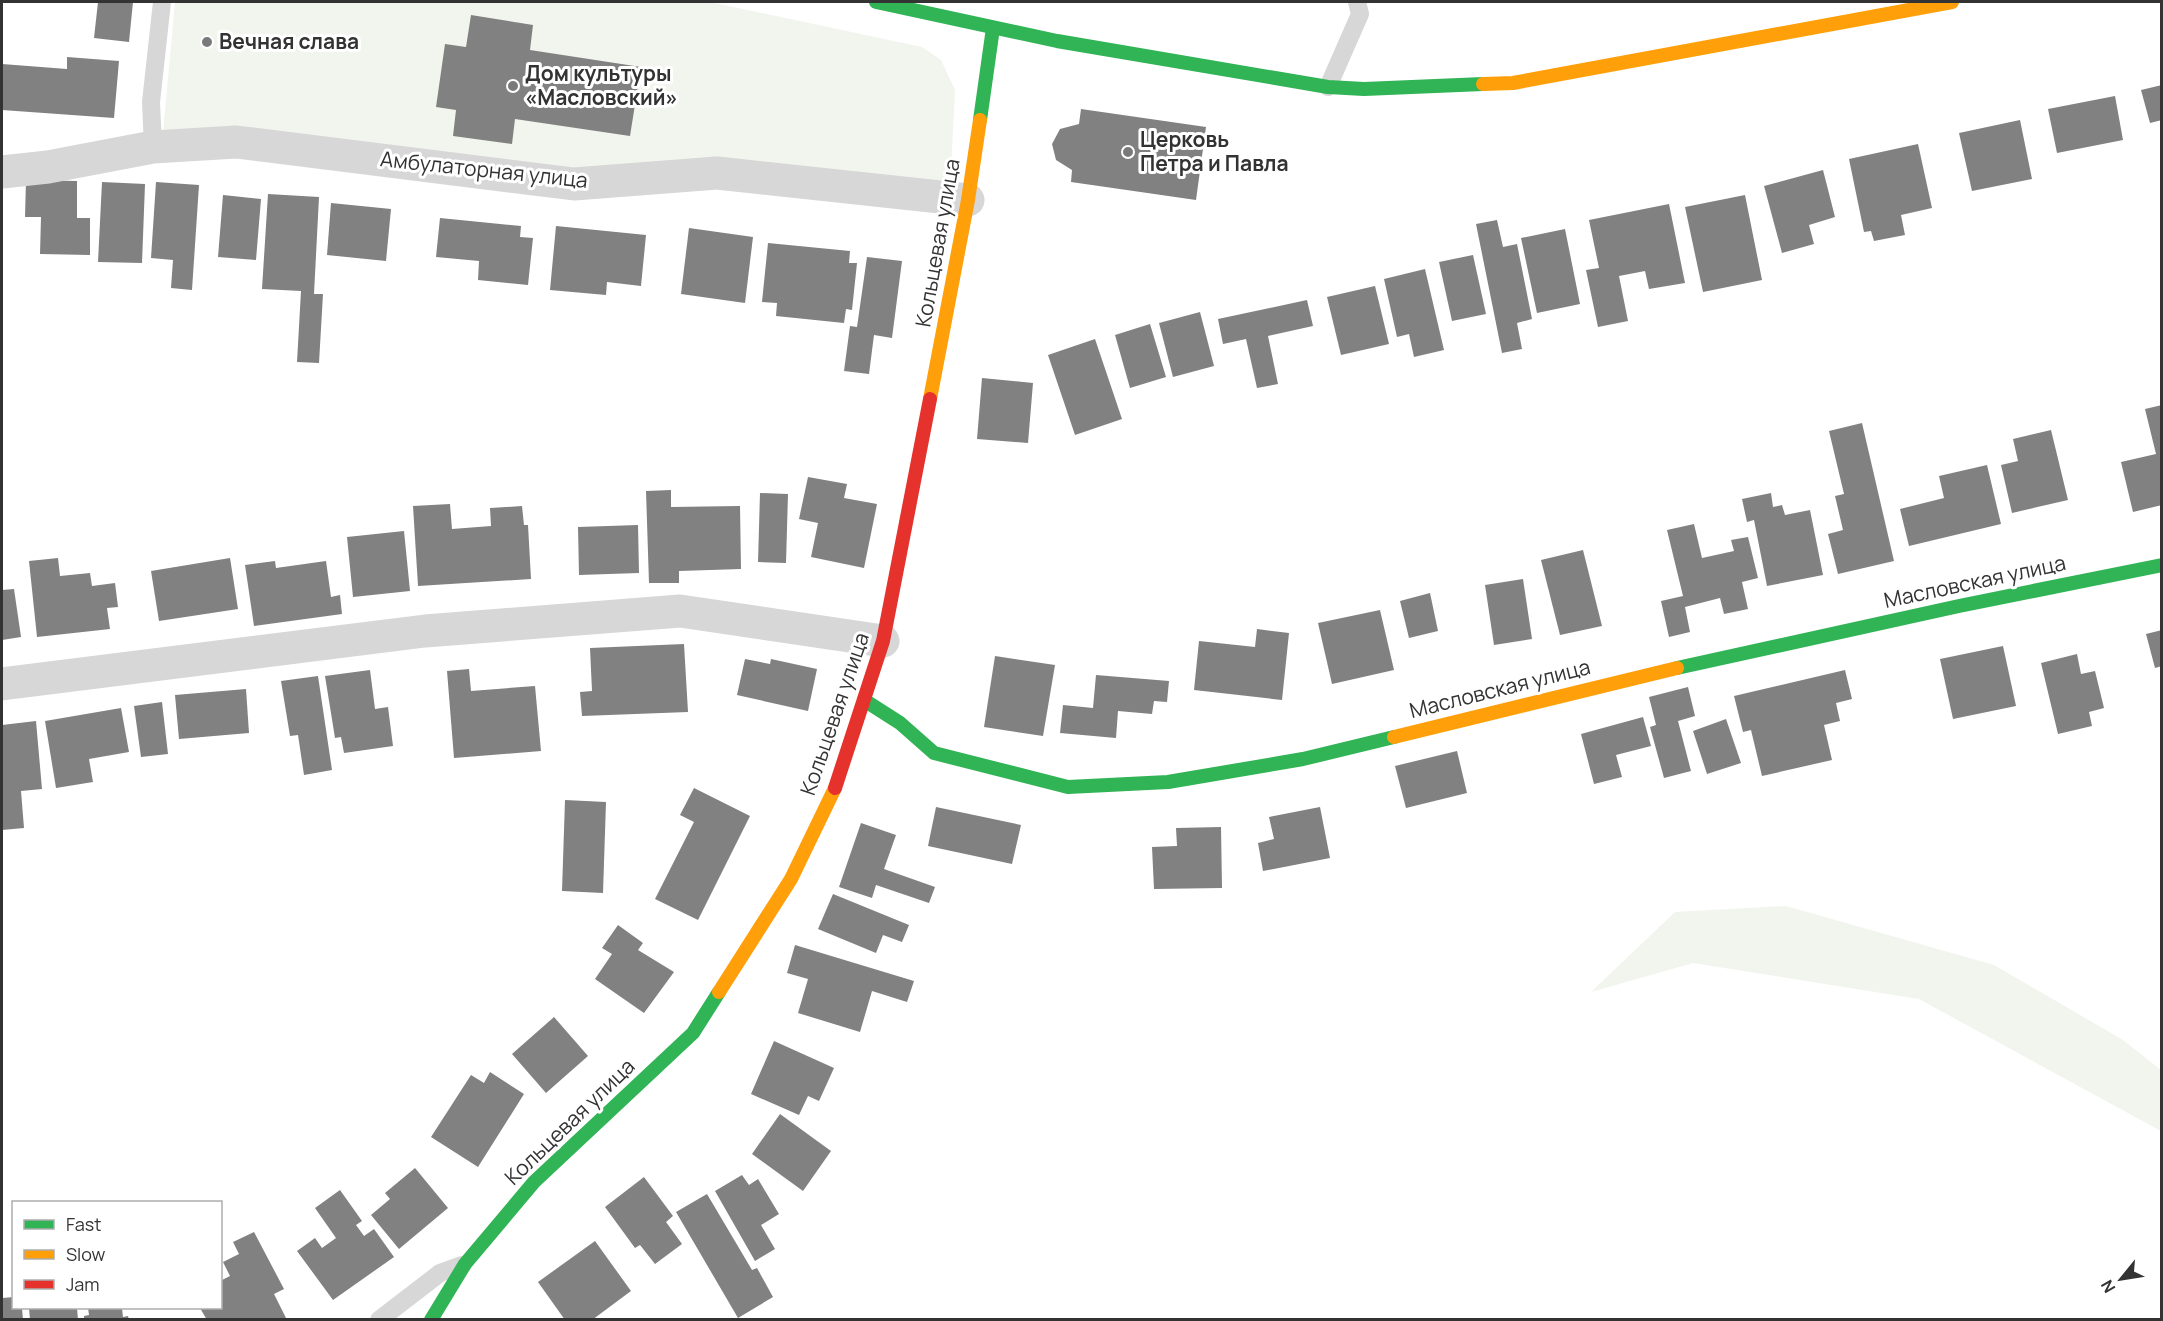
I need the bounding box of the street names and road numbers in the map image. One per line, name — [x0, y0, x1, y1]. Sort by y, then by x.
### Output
street label: Амбулаторная улица — [379, 144, 589, 194]
street label: Кольцевая улица — [908, 157, 966, 329]
street label: Масловская улица — [1881, 548, 2068, 614]
street label: Кольцевая улица — [793, 629, 875, 799]
street label: Масловская улица — [1407, 652, 1593, 724]
street label: Кольцевая улица — [498, 1052, 640, 1191]

